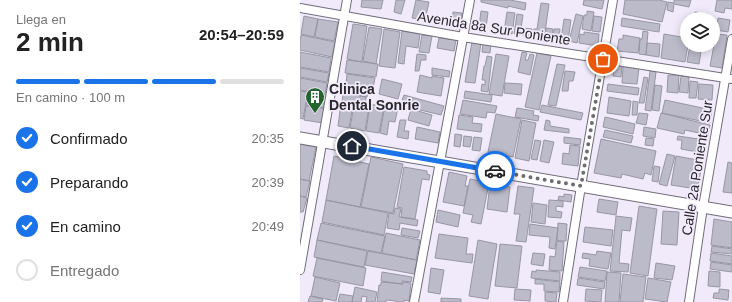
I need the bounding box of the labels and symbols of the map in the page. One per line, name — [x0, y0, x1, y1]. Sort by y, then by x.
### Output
street label: Avenida 8a Sur Poniente — [416, 8, 572, 48]
pin — [586, 42, 620, 76]
place label: Clinica Dental Sonrie — [329, 81, 419, 113]
building icon: Clinica Dental Sonrie — [304, 86, 326, 114]
street label: Calle 2a Poniente Sur — [678, 99, 716, 237]
pin — [335, 129, 369, 163]
courier — [475, 151, 515, 191]

